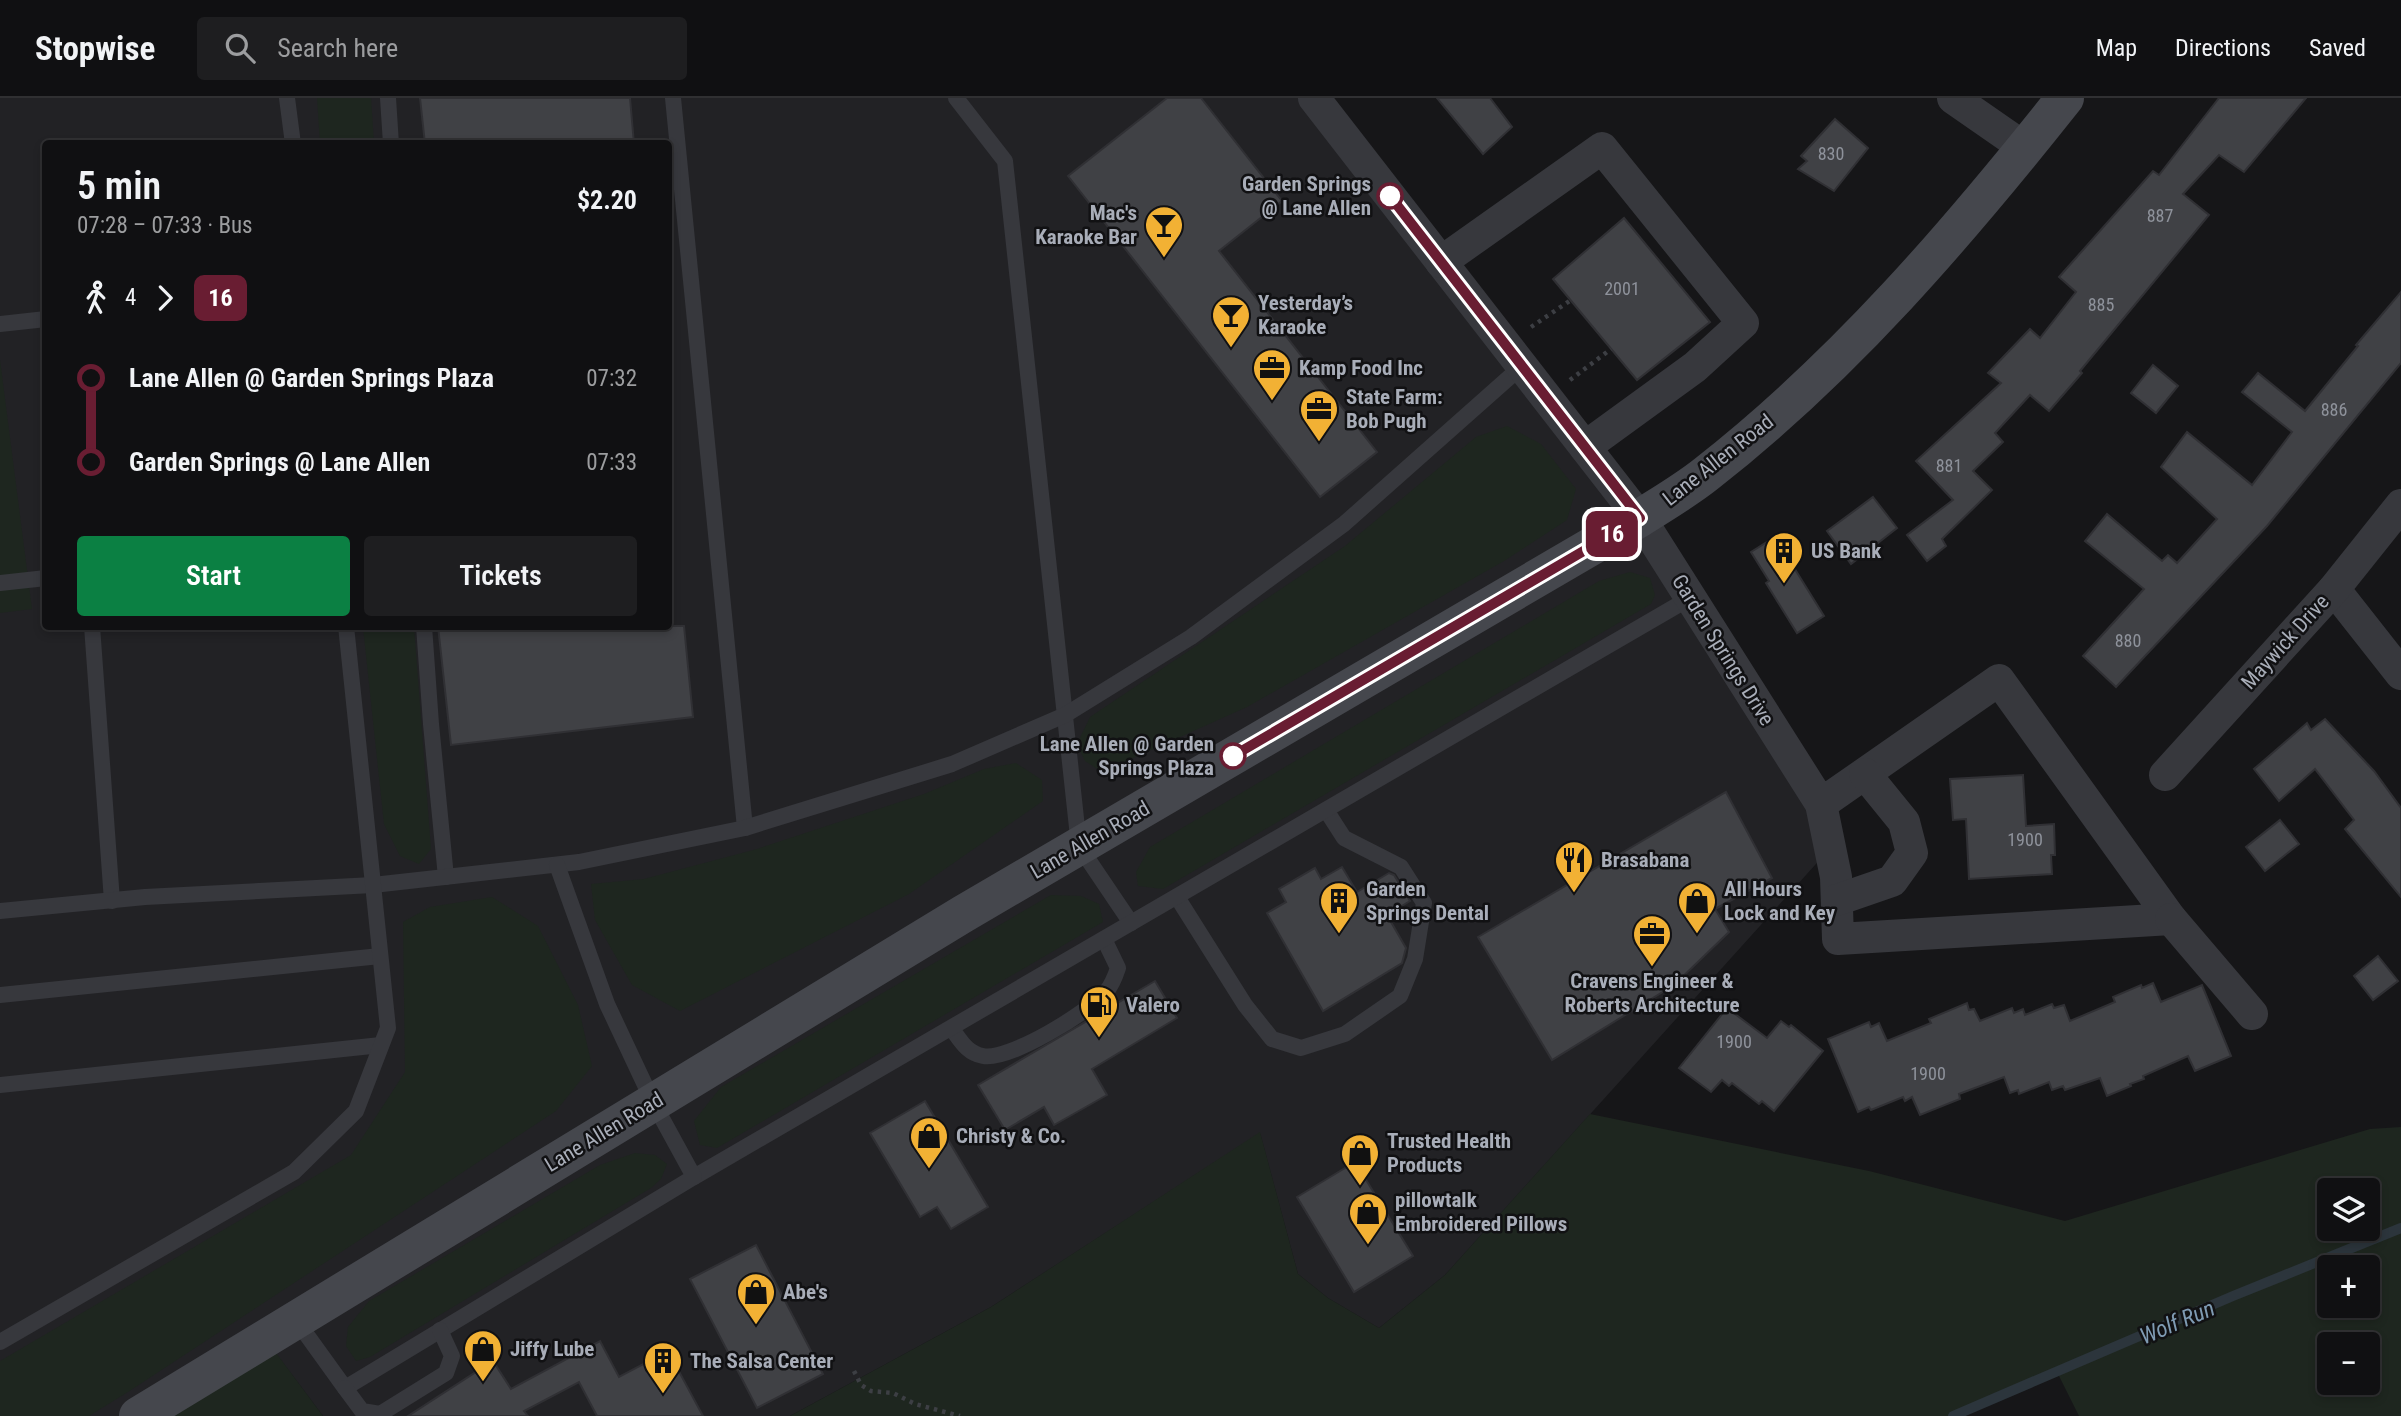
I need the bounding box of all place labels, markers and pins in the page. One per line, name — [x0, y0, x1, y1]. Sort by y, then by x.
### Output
place label: Garden Springs @ Lane Allen — [1242, 172, 1371, 220]
marker: Garden Springs @ Lane Allen — [1377, 183, 1403, 209]
place label: Mac's Karaoke Bar — [1035, 201, 1137, 249]
bar icon: Mac's Karaoke Bar — [1143, 204, 1185, 259]
place label: Yesterday’s Karaoke — [1258, 291, 1353, 339]
bar icon: Yesterday’s Karaoke — [1210, 294, 1252, 349]
office icon: Kamp Food Inc — [1251, 347, 1293, 402]
place label: Kamp Food Inc — [1299, 356, 1423, 380]
place label: State Farm: Bob Pugh — [1346, 385, 1443, 433]
office icon: State Farm: Bob Pugh — [1298, 388, 1340, 443]
building icon: US Bank — [1763, 530, 1805, 585]
place label: US Bank — [1811, 539, 1882, 563]
place label: Lane Allen @ Garden Springs Plaza — [1040, 732, 1214, 780]
marker: Lane Allen @ Garden Springs Plaza — [1220, 743, 1246, 769]
restaurant icon: Brasabana — [1553, 839, 1595, 894]
place label: Brasabana — [1601, 848, 1689, 872]
place label: Garden Springs Dental — [1366, 877, 1489, 925]
place label: All Hours Lock and Key — [1724, 877, 1836, 925]
building icon: Garden Springs Dental — [1318, 880, 1360, 935]
shop icon: All Hours Lock and Key — [1676, 880, 1718, 935]
office icon: Cravens Engineer & Roberts Architecture — [1631, 913, 1673, 968]
place label: Cravens Engineer & Roberts Architecture — [1564, 969, 1740, 1017]
fuel station icon: Valero — [1078, 984, 1120, 1039]
place label: Valero — [1126, 993, 1180, 1017]
shop icon: Christy & Co. — [908, 1115, 950, 1170]
place label: Christy & Co. — [956, 1124, 1066, 1148]
place label: Trusted Health Products — [1387, 1129, 1511, 1177]
shop icon: Trusted Health Products — [1339, 1132, 1381, 1187]
place label: pillowtalk Embroidered Pillows — [1395, 1188, 1567, 1236]
shop icon: pillowtalk Embroidered Pillows — [1347, 1191, 1389, 1246]
shop icon: Abe's — [735, 1271, 777, 1326]
place label: Abe's — [783, 1280, 828, 1304]
shop icon: Jiffy Lube — [462, 1328, 504, 1383]
place label: Jiffy Lube — [510, 1337, 594, 1361]
building icon: The Salsa Center — [642, 1340, 684, 1395]
place label: The Salsa Center — [690, 1349, 833, 1373]

